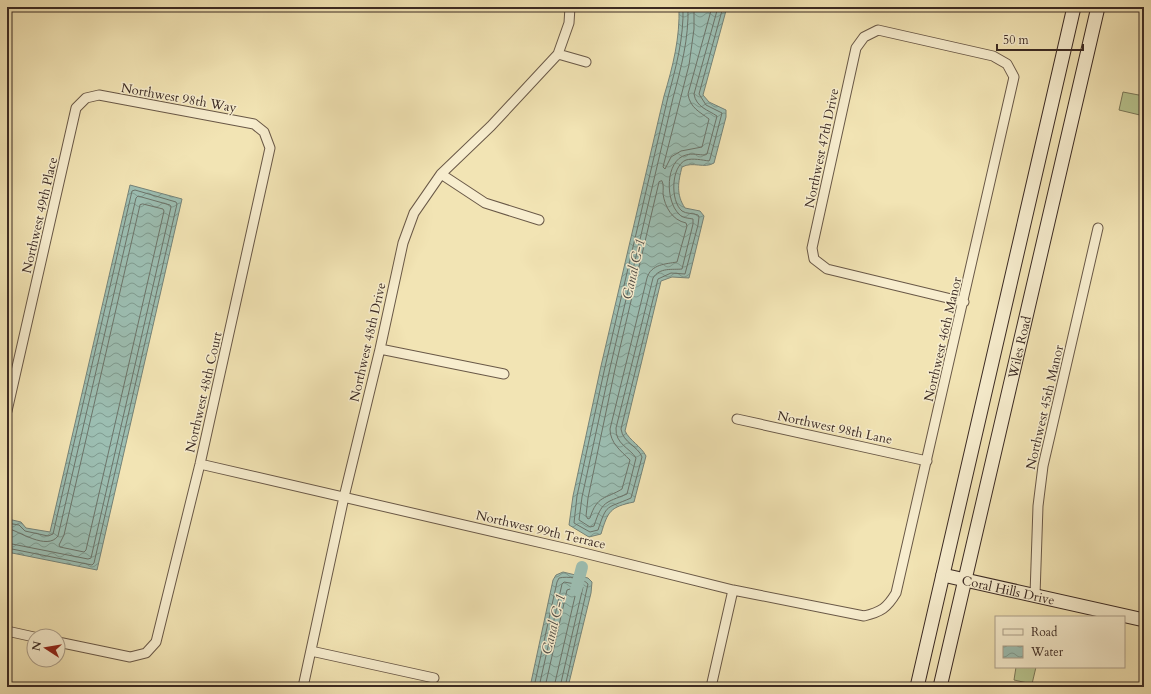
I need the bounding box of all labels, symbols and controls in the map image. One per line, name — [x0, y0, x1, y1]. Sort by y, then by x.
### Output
scale bar — [997, 26, 1083, 52]
text: 50 m — [1003, 32, 1030, 48]
street label: Northwest 98th Way — [120, 79, 238, 117]
street label: Northwest 47th Drive — [801, 87, 843, 210]
street label: Northwest 49th Place — [18, 155, 62, 275]
water label: Canal C-1 — [617, 237, 650, 301]
street label: Northwest 46th Manor — [920, 275, 966, 403]
street label: Northwest 48th Drive — [345, 281, 390, 404]
street label: Wiles Road — [1004, 314, 1036, 381]
street label: Northwest 48th Court — [181, 330, 227, 454]
street label: Northwest 45th Manor — [1022, 343, 1068, 471]
street label: Northwest 98th Lane — [776, 407, 894, 449]
street label: Northwest 99th Terrace — [474, 506, 608, 554]
street label: Coral Hills Drive — [960, 571, 1056, 610]
water label: Canal C-1 — [537, 592, 570, 656]
legend — [995, 616, 1125, 668]
text: Road — [1031, 624, 1058, 640]
north arrow — [26, 628, 66, 668]
text: N — [28, 639, 45, 652]
text: Water — [1030, 644, 1064, 660]

